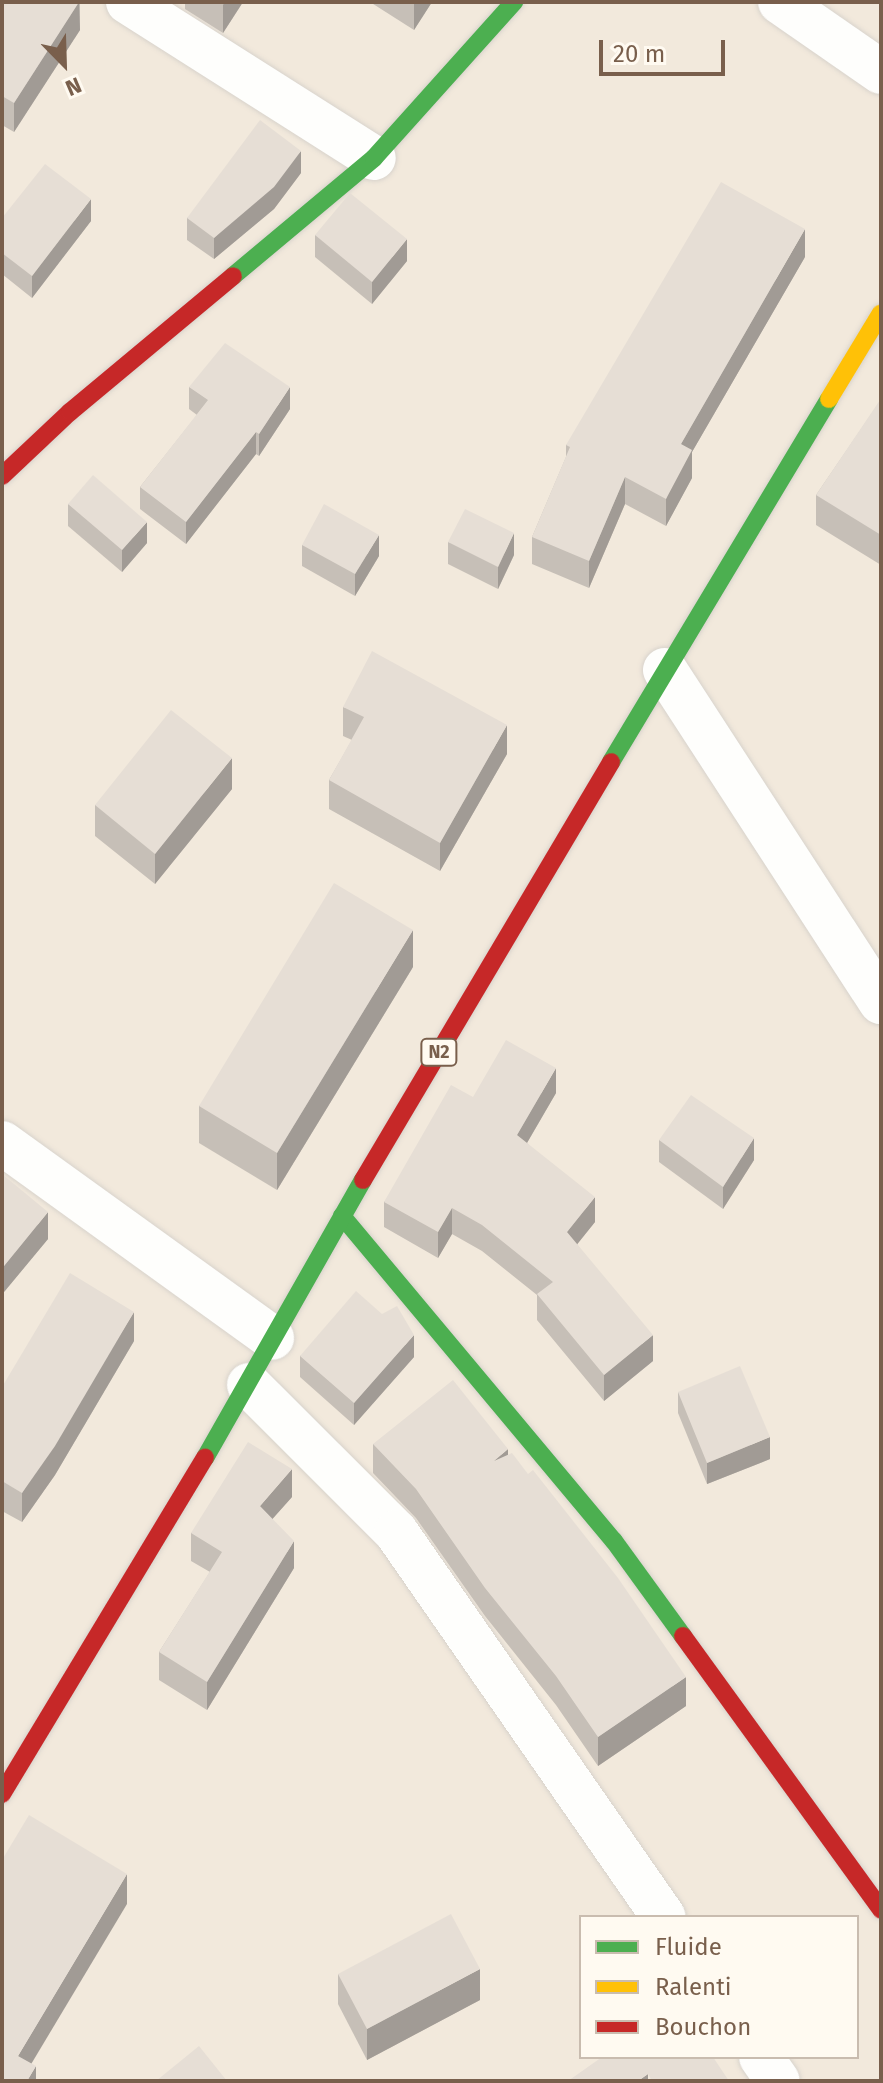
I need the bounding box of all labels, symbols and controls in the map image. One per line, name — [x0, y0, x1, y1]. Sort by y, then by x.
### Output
north arrow — [24, 24, 104, 104]
scale bar — [603, 24, 729, 74]
text: 20 m — [613, 40, 665, 68]
text: N — [62, 71, 86, 102]
road number: N2 — [419, 1038, 459, 1066]
legend — [579, 1915, 859, 2059]
text: Fluide — [655, 1933, 722, 1961]
text: Ralenti — [655, 1973, 732, 2001]
text: Bouchon — [655, 2013, 751, 2041]

